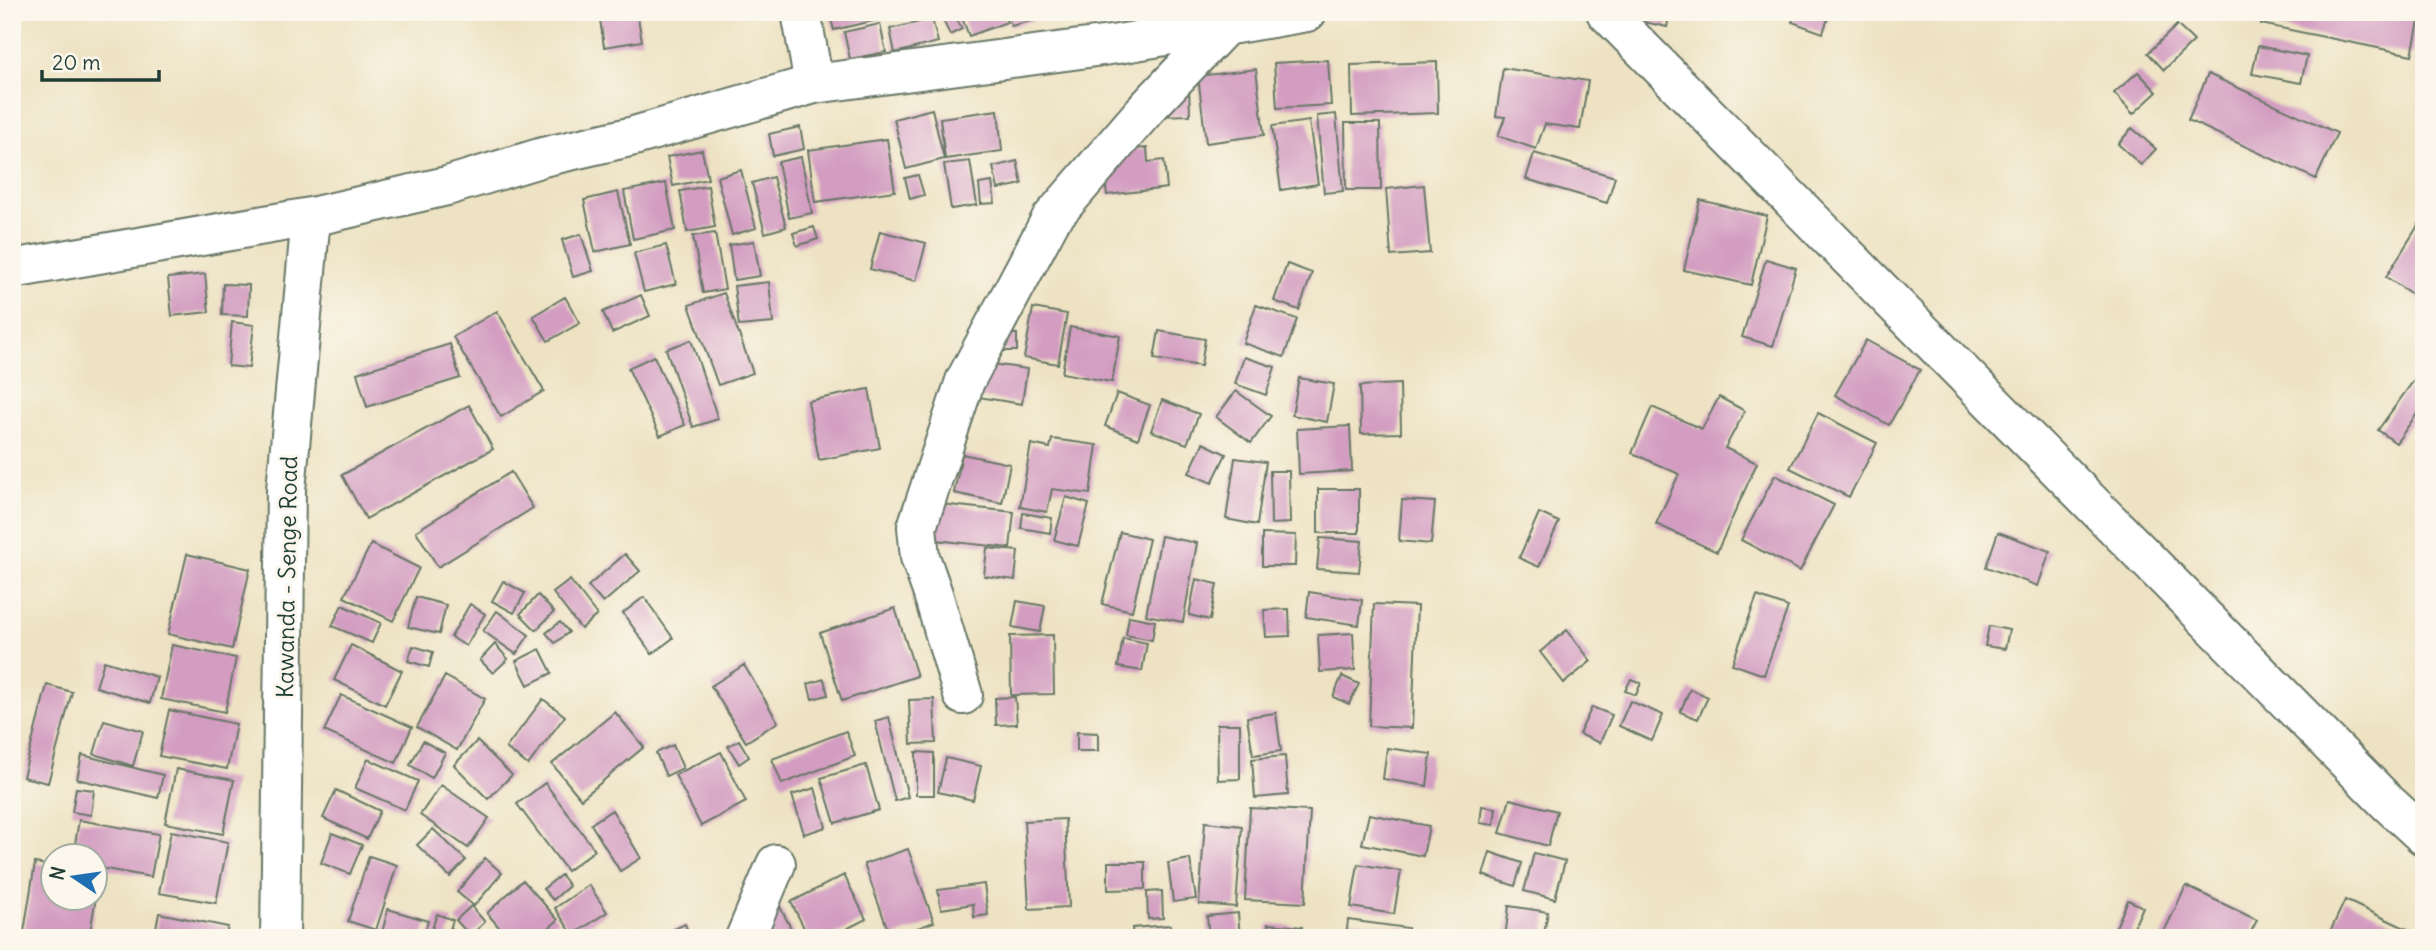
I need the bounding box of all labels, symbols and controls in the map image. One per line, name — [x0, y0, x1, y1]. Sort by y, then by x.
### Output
scale bar — [42, 38, 159, 82]
text: 20 m — [52, 49, 101, 76]
street label: Kawanda - Senge Road — [270, 456, 303, 698]
north arrow — [38, 842, 108, 912]
text: N — [44, 864, 71, 882]

